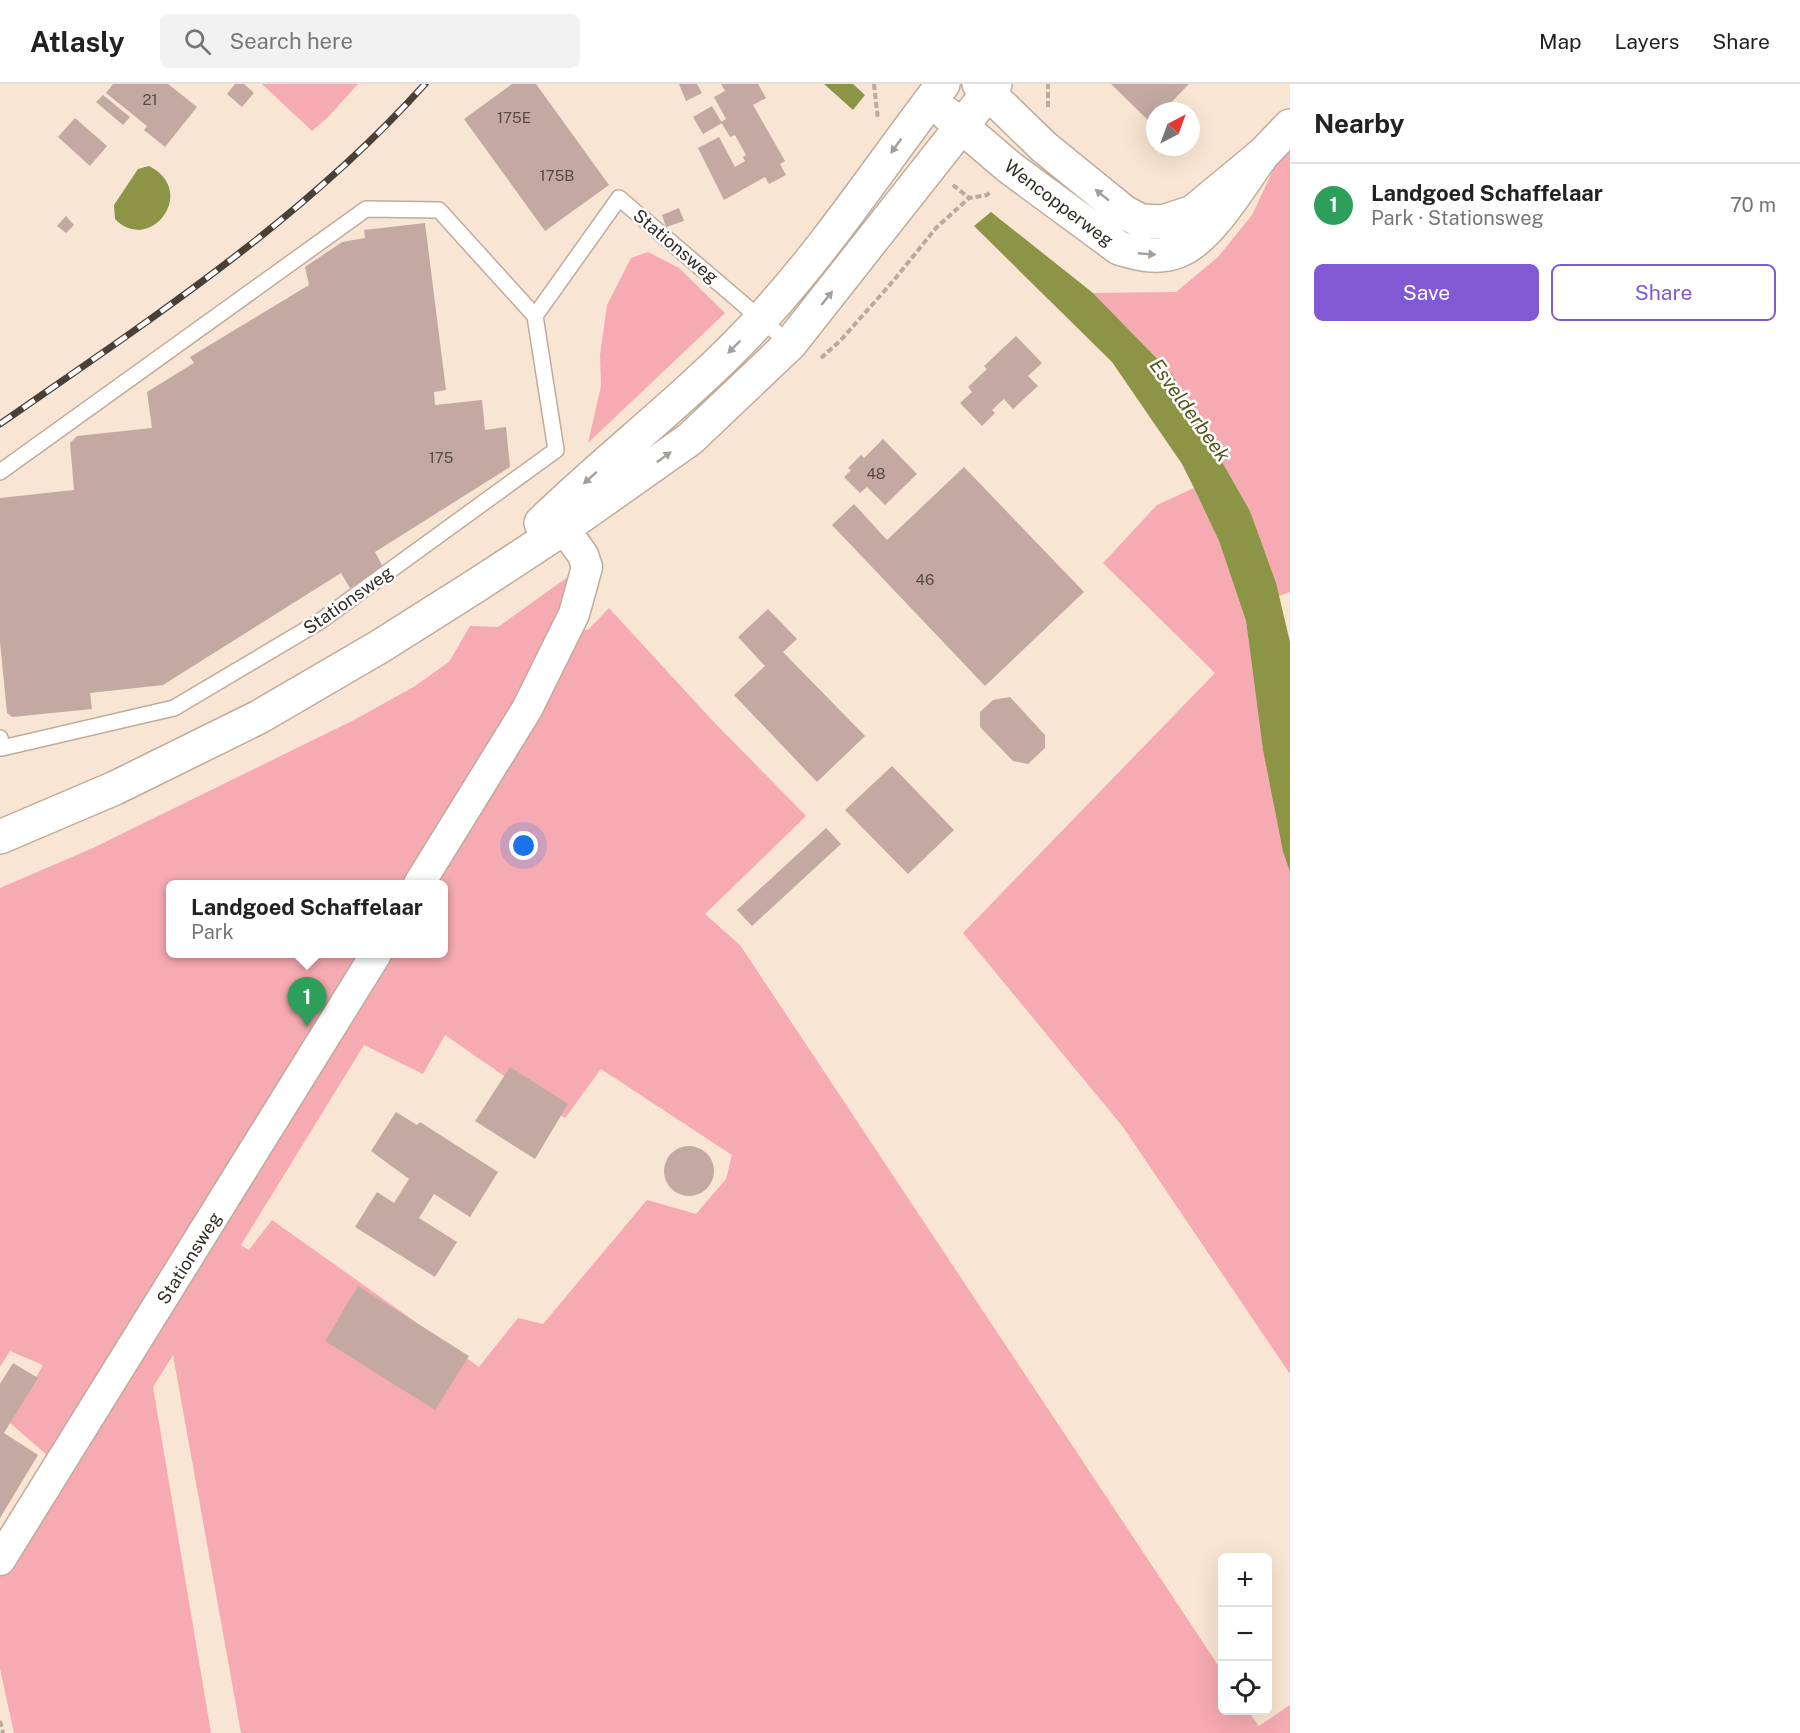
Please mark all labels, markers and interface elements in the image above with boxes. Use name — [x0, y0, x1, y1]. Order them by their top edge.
search box — [160, 14, 580, 68]
text: Atlasly — [30, 25, 124, 58]
icon: search — [181, 25, 214, 58]
text: Search here — [229, 28, 353, 54]
text: Map — [1539, 29, 1582, 54]
text: Layers — [1615, 29, 1679, 54]
text: Share — [1712, 29, 1770, 54]
house number: 21 — [142, 91, 158, 108]
north arrow — [1146, 102, 1200, 156]
text: Nearby — [1314, 108, 1404, 139]
house number: 175E — [497, 109, 531, 126]
one-way arrow — [890, 138, 902, 154]
street label: Wencopperweg — [1000, 155, 1118, 251]
house number: 175B — [540, 167, 574, 184]
text: Landgoed Schaffelaar — [1371, 180, 1603, 206]
one-way arrow — [1095, 189, 1110, 201]
text: 1 — [1329, 193, 1338, 217]
text: 70 m — [1730, 193, 1776, 217]
street label: Stationsweg — [629, 204, 723, 288]
text: Park · Stationsweg — [1371, 206, 1544, 230]
one-way arrow — [1138, 249, 1157, 259]
button: Save — [1314, 264, 1539, 321]
button: Share — [1551, 264, 1776, 321]
one-way arrow — [821, 290, 834, 306]
one-way arrow — [727, 339, 741, 354]
water label: Esvelderbeek — [1145, 354, 1236, 466]
house number: 175 — [429, 449, 453, 466]
one-way arrow — [656, 451, 672, 463]
house number: 48 — [866, 465, 886, 482]
one-way arrow — [583, 471, 598, 484]
street label: Stationsweg — [299, 561, 397, 639]
house number: 46 — [916, 571, 934, 588]
your location — [509, 831, 538, 860]
popup — [166, 880, 448, 958]
text: Landgoed Schaffelaar — [191, 894, 423, 920]
text: Park — [191, 920, 234, 944]
pin: 1 — [288, 978, 326, 1027]
street label: Stationsweg — [152, 1208, 226, 1308]
map controls — [1218, 1553, 1272, 1715]
button: + — [1218, 1553, 1272, 1607]
button: − — [1218, 1607, 1272, 1661]
button: locate — [1218, 1661, 1272, 1715]

